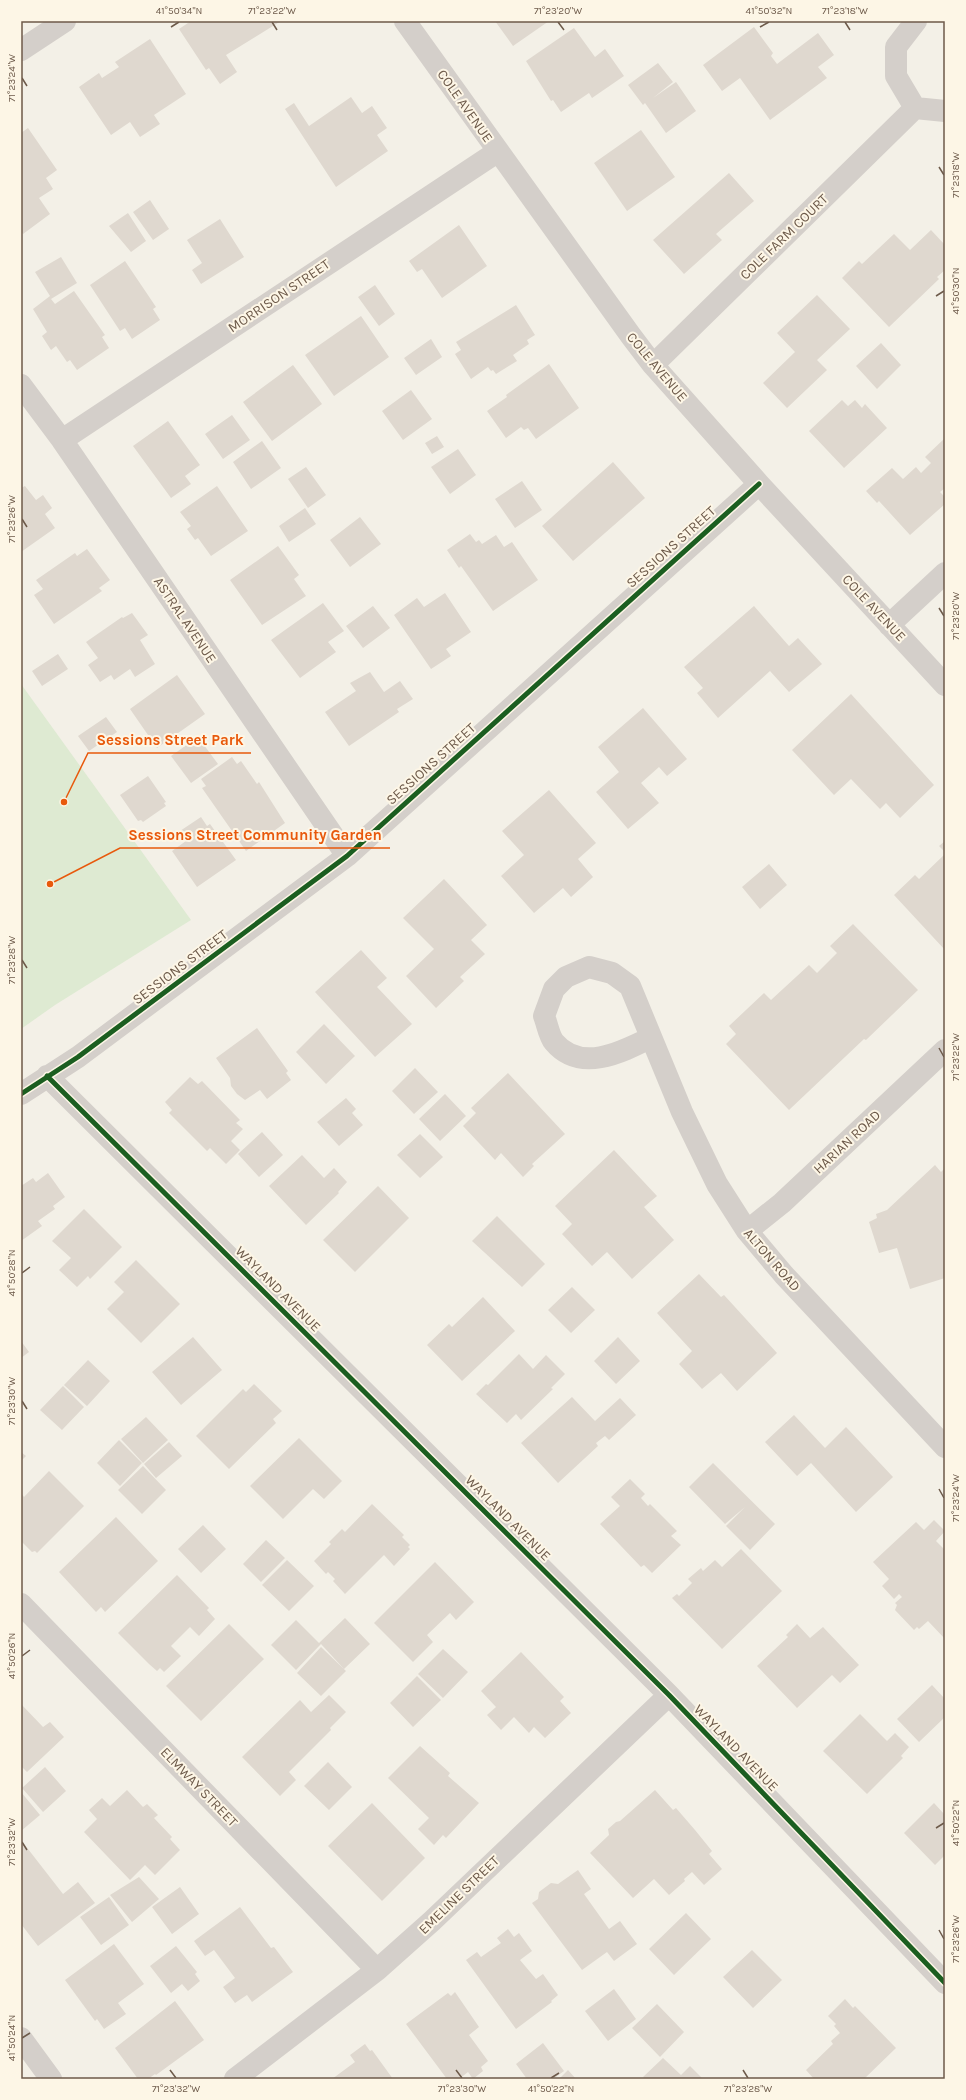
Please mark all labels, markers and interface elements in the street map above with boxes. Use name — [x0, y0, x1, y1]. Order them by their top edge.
text: 41°50'34"N — [156, 5, 202, 17]
text: 71°23'22"W — [248, 5, 296, 17]
text: 71°23'20"W — [534, 5, 582, 17]
text: 41°50'32"N — [746, 5, 792, 17]
text: 71°23'18"W — [822, 5, 868, 17]
text: 71°23'24"W — [6, 54, 18, 102]
street label: COLE AVENUE — [434, 66, 496, 146]
text: 71°23'18"W — [950, 152, 962, 198]
street label: COLE FARM COURT — [736, 191, 832, 283]
street label: MORRISON STREET — [225, 256, 333, 336]
text: 41°50'30"N — [950, 268, 962, 314]
street label: COLE AVENUE — [623, 329, 691, 405]
text: 71°23'26"W — [6, 495, 18, 543]
street label: SESSIONS STREET — [623, 502, 719, 592]
street label: COLE AVENUE — [839, 571, 909, 645]
street label: ASTRAL AVENUE — [150, 574, 220, 666]
text: 71°23'20"W — [950, 592, 962, 640]
street label: SESSIONS STREET — [383, 719, 479, 809]
callout: Sessions Street Park — [88, 726, 251, 753]
text: Sessions Street Park — [96, 731, 244, 749]
callout: Sessions Street Community Garden — [120, 821, 390, 848]
text: Sessions Street Community Garden — [128, 826, 382, 844]
street label: SESSIONS STREET — [129, 926, 231, 1008]
text: 71°23'28"W — [6, 936, 18, 984]
text: 71°23'22"W — [950, 1033, 962, 1081]
street label: HARIAN ROAD — [810, 1107, 884, 1177]
street label: ALTON ROAD — [740, 1225, 804, 1295]
street label: WAYLAND AVENUE — [232, 1243, 324, 1335]
text: 41°50'28"N — [6, 1249, 18, 1297]
text: 71°23'30"W — [6, 1377, 18, 1425]
street label: WAYLAND AVENUE — [462, 1472, 554, 1564]
text: 71°23'24"W — [950, 1474, 962, 1522]
text: 41°50'26"N — [6, 1633, 18, 1679]
street label: WAYLAND AVENUE — [690, 1701, 782, 1795]
street label: ELMWAY STREET — [157, 1744, 241, 1830]
text: 41°50'22"N — [950, 1800, 962, 1846]
text: 71°23'32"W — [6, 1818, 18, 1866]
street label: EMELINE STREET — [415, 1852, 503, 1938]
text: 71°23'26"W — [950, 1915, 962, 1963]
text: 41°50'24"N — [6, 2015, 18, 2061]
text: 71°23'32"W — [152, 2083, 200, 2095]
text: 71°23'30"W — [438, 2083, 486, 2095]
text: 41°50'22"N — [528, 2083, 574, 2095]
text: 71°23'28"W — [724, 2083, 772, 2095]

